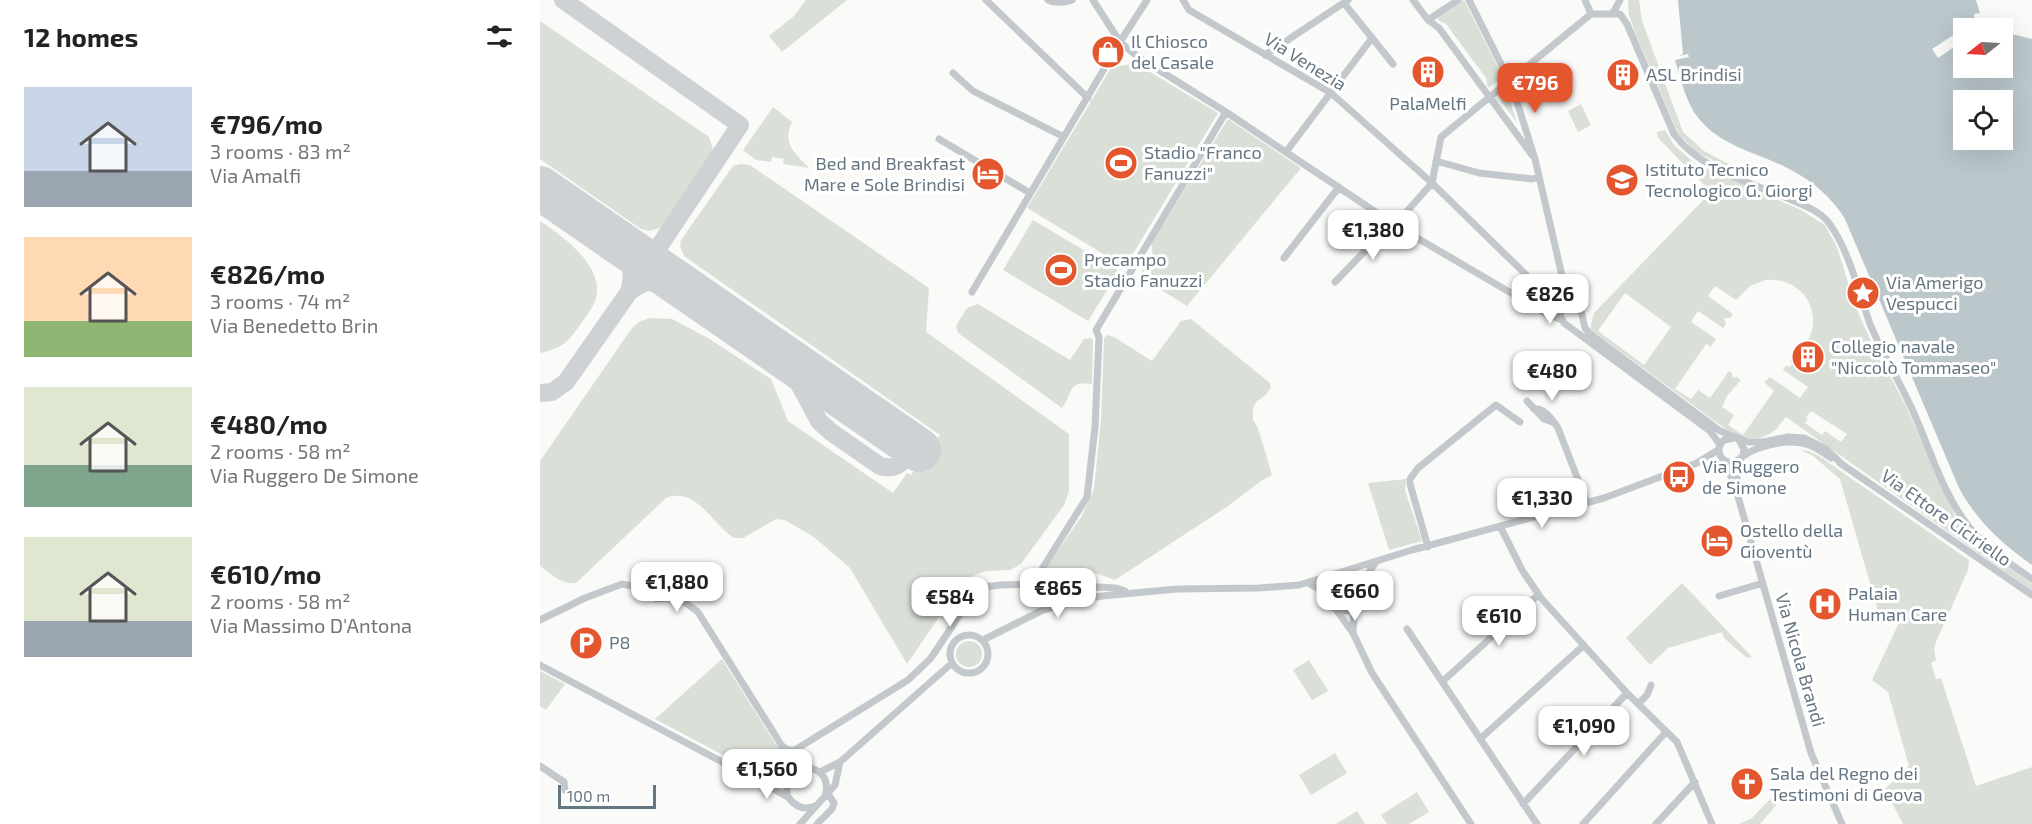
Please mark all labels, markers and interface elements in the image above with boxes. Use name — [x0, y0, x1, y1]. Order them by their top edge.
north arrow — [1953, 18, 2013, 78]
map controls — [1953, 18, 2013, 150]
icon: filters — [483, 20, 516, 53]
text: 12 homes — [24, 21, 138, 52]
street label: Via Venezia — [1260, 27, 1351, 95]
place label: Il Chiosco del Casale — [1131, 30, 1214, 73]
shop icon: Il Chiosco del Casale — [1090, 34, 1126, 70]
building icon: PalaMelfi — [1410, 54, 1446, 90]
building icon: ASL Brindisi — [1605, 57, 1641, 93]
pin: €796 — [1499, 63, 1571, 114]
place label: ASL Brindisi — [1646, 63, 1742, 85]
text: €796 — [1512, 70, 1559, 94]
button: locate — [1953, 90, 2013, 150]
place label: PalaMelfi — [1389, 92, 1467, 114]
text: €796/mo — [210, 108, 323, 139]
icon: home — [72, 111, 144, 183]
text: 3 rooms · 83 m² — [210, 139, 351, 163]
place label: Stadio "Franco Fanuzzi" — [1144, 141, 1262, 184]
sports icon: Stadio "Franco Fanuzzi" — [1103, 145, 1139, 181]
place label: Bed and Breakfast Mare e Sole Brindisi — [804, 152, 965, 195]
hotel icon: Bed and Breakfast Mare e Sole Brindisi — [970, 156, 1006, 192]
place label: Istituto Tecnico Tecnologico G. Giorgi — [1645, 158, 1813, 201]
school or university icon: Istituto Tecnico Tecnologico G. Giorgi — [1604, 162, 1640, 198]
text: Via Amalfi — [210, 163, 301, 187]
pin: €1,380 — [1324, 210, 1422, 261]
text: €1,380 — [1342, 217, 1404, 241]
place label: Precampo Stadio Fanuzzi — [1084, 248, 1202, 291]
sports icon: Precampo Stadio Fanuzzi — [1043, 252, 1079, 288]
text: €826/mo — [210, 258, 325, 289]
icon: home — [72, 261, 144, 333]
place label: Via Amerigo Vespucci — [1886, 271, 1983, 314]
pin: €826 — [1514, 274, 1586, 325]
place icon: Via Amerigo Vespucci — [1845, 275, 1881, 311]
text: €826 — [1526, 281, 1574, 305]
text: 3 rooms · 74 m² — [210, 289, 350, 313]
text: Via Benedetto Brin — [210, 313, 378, 337]
place label: Collegio navale "Niccolò Tommaseo" — [1831, 335, 1996, 378]
building icon: Collegio navale "Niccolò Tommaseo" — [1790, 339, 1826, 375]
pin: €480 — [1516, 351, 1588, 402]
text: €480 — [1527, 358, 1577, 382]
text: €480/mo — [210, 408, 328, 439]
icon: home — [72, 411, 144, 483]
text: 2 rooms · 58 m² — [210, 439, 351, 463]
place label: Via Ruggero de Simone — [1702, 455, 1800, 498]
bus stop icon: Via Ruggero de Simone — [1661, 459, 1697, 495]
text: Via Ruggero De Simone — [210, 463, 419, 487]
street label: Via Ettore Ciciriello — [1877, 464, 2016, 570]
pin: €1,330 — [1493, 478, 1591, 529]
text: €1,330 — [1511, 485, 1573, 509]
place label: Ostello della Gioventù — [1740, 519, 1843, 562]
hotel icon: Ostello della Gioventù — [1699, 523, 1735, 559]
text: €610/mo — [210, 558, 321, 589]
icon: home — [72, 561, 144, 633]
pin: €1,880 — [628, 562, 726, 613]
pin: €865 — [1022, 568, 1094, 619]
text: €1,880 — [645, 569, 709, 593]
pin: €660 — [1319, 571, 1391, 622]
text: €865 — [1034, 575, 1082, 599]
pin: €584 — [914, 577, 986, 628]
text: €660 — [1330, 578, 1380, 602]
place label: Palaia Human Care — [1848, 582, 1947, 625]
text: €584 — [925, 584, 975, 608]
hospital icon: Palaia Human Care — [1807, 586, 1843, 622]
text: 2 rooms · 58 m² — [210, 589, 351, 613]
street label: Via Nicola Brandi — [1771, 590, 1831, 729]
pin: €610 — [1463, 596, 1535, 647]
text: €610 — [1476, 603, 1522, 627]
text: Via Massimo D'Antona — [210, 613, 412, 637]
parking icon: P8 — [568, 625, 604, 661]
place label: P8 — [609, 631, 631, 653]
pin: €1,090 — [1535, 706, 1633, 757]
text: €1,090 — [1552, 713, 1616, 737]
pin: €1,560 — [718, 749, 816, 800]
text: €1,560 — [736, 756, 798, 780]
place label: Sala del Regno dei Testimoni di Geova — [1770, 762, 1923, 805]
church icon: Sala del Regno dei Testimoni di Geova — [1729, 766, 1765, 802]
scale bar — [558, 782, 656, 810]
text: 100 m — [567, 786, 610, 805]

